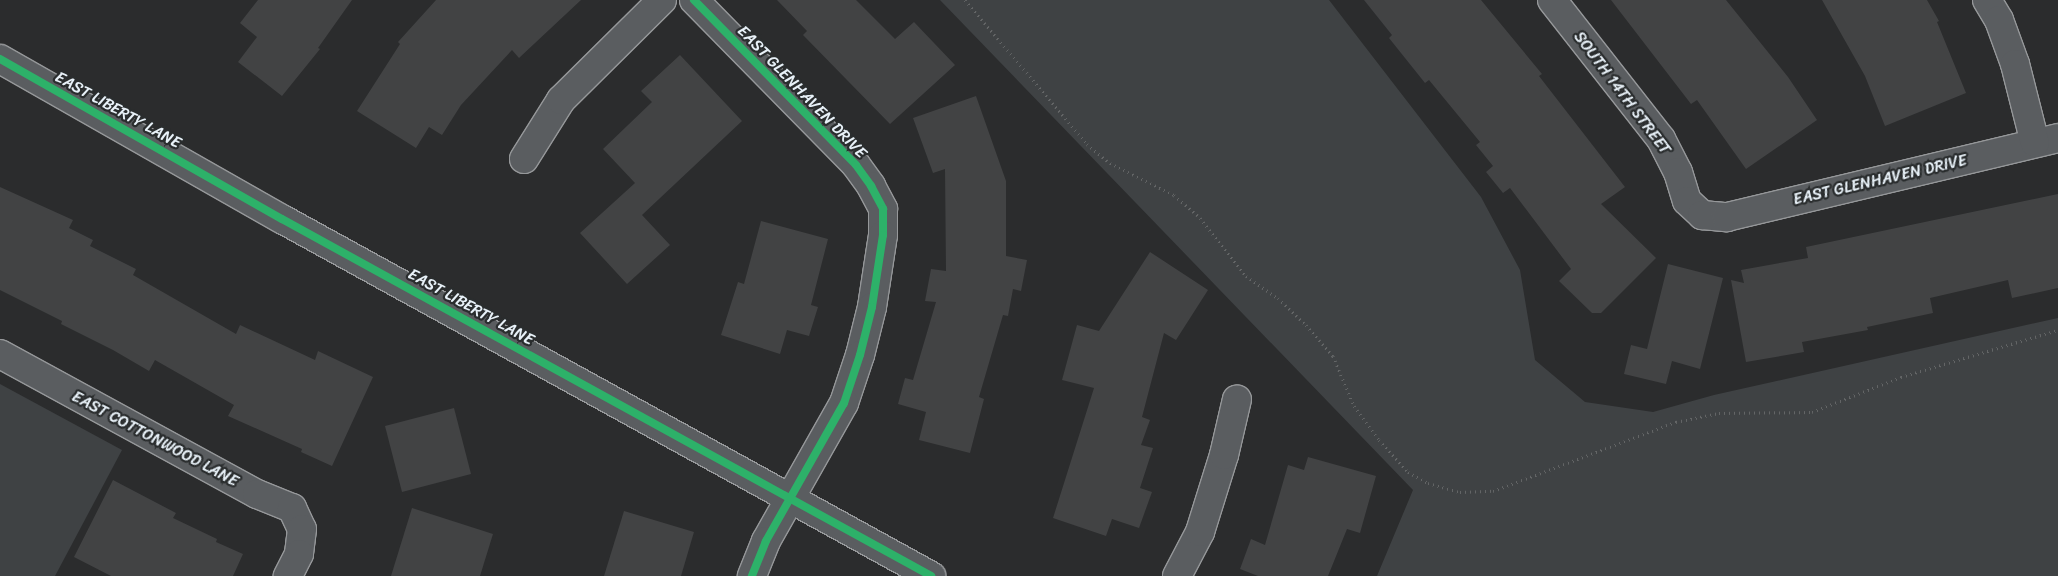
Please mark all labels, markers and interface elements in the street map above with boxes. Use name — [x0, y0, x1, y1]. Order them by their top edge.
street label: EAST GLENHAVEN DRIVE — [733, 21, 871, 163]
street label: SOUTH 14TH STREET — [1569, 27, 1675, 159]
street label: EAST LIBERTY LANE — [50, 67, 186, 153]
street label: EAST GLENHAVEN DRIVE — [1791, 151, 1969, 209]
street label: EAST LIBERTY LANE — [403, 264, 539, 350]
street label: EAST COTTONWOOD LANE — [69, 387, 241, 491]

